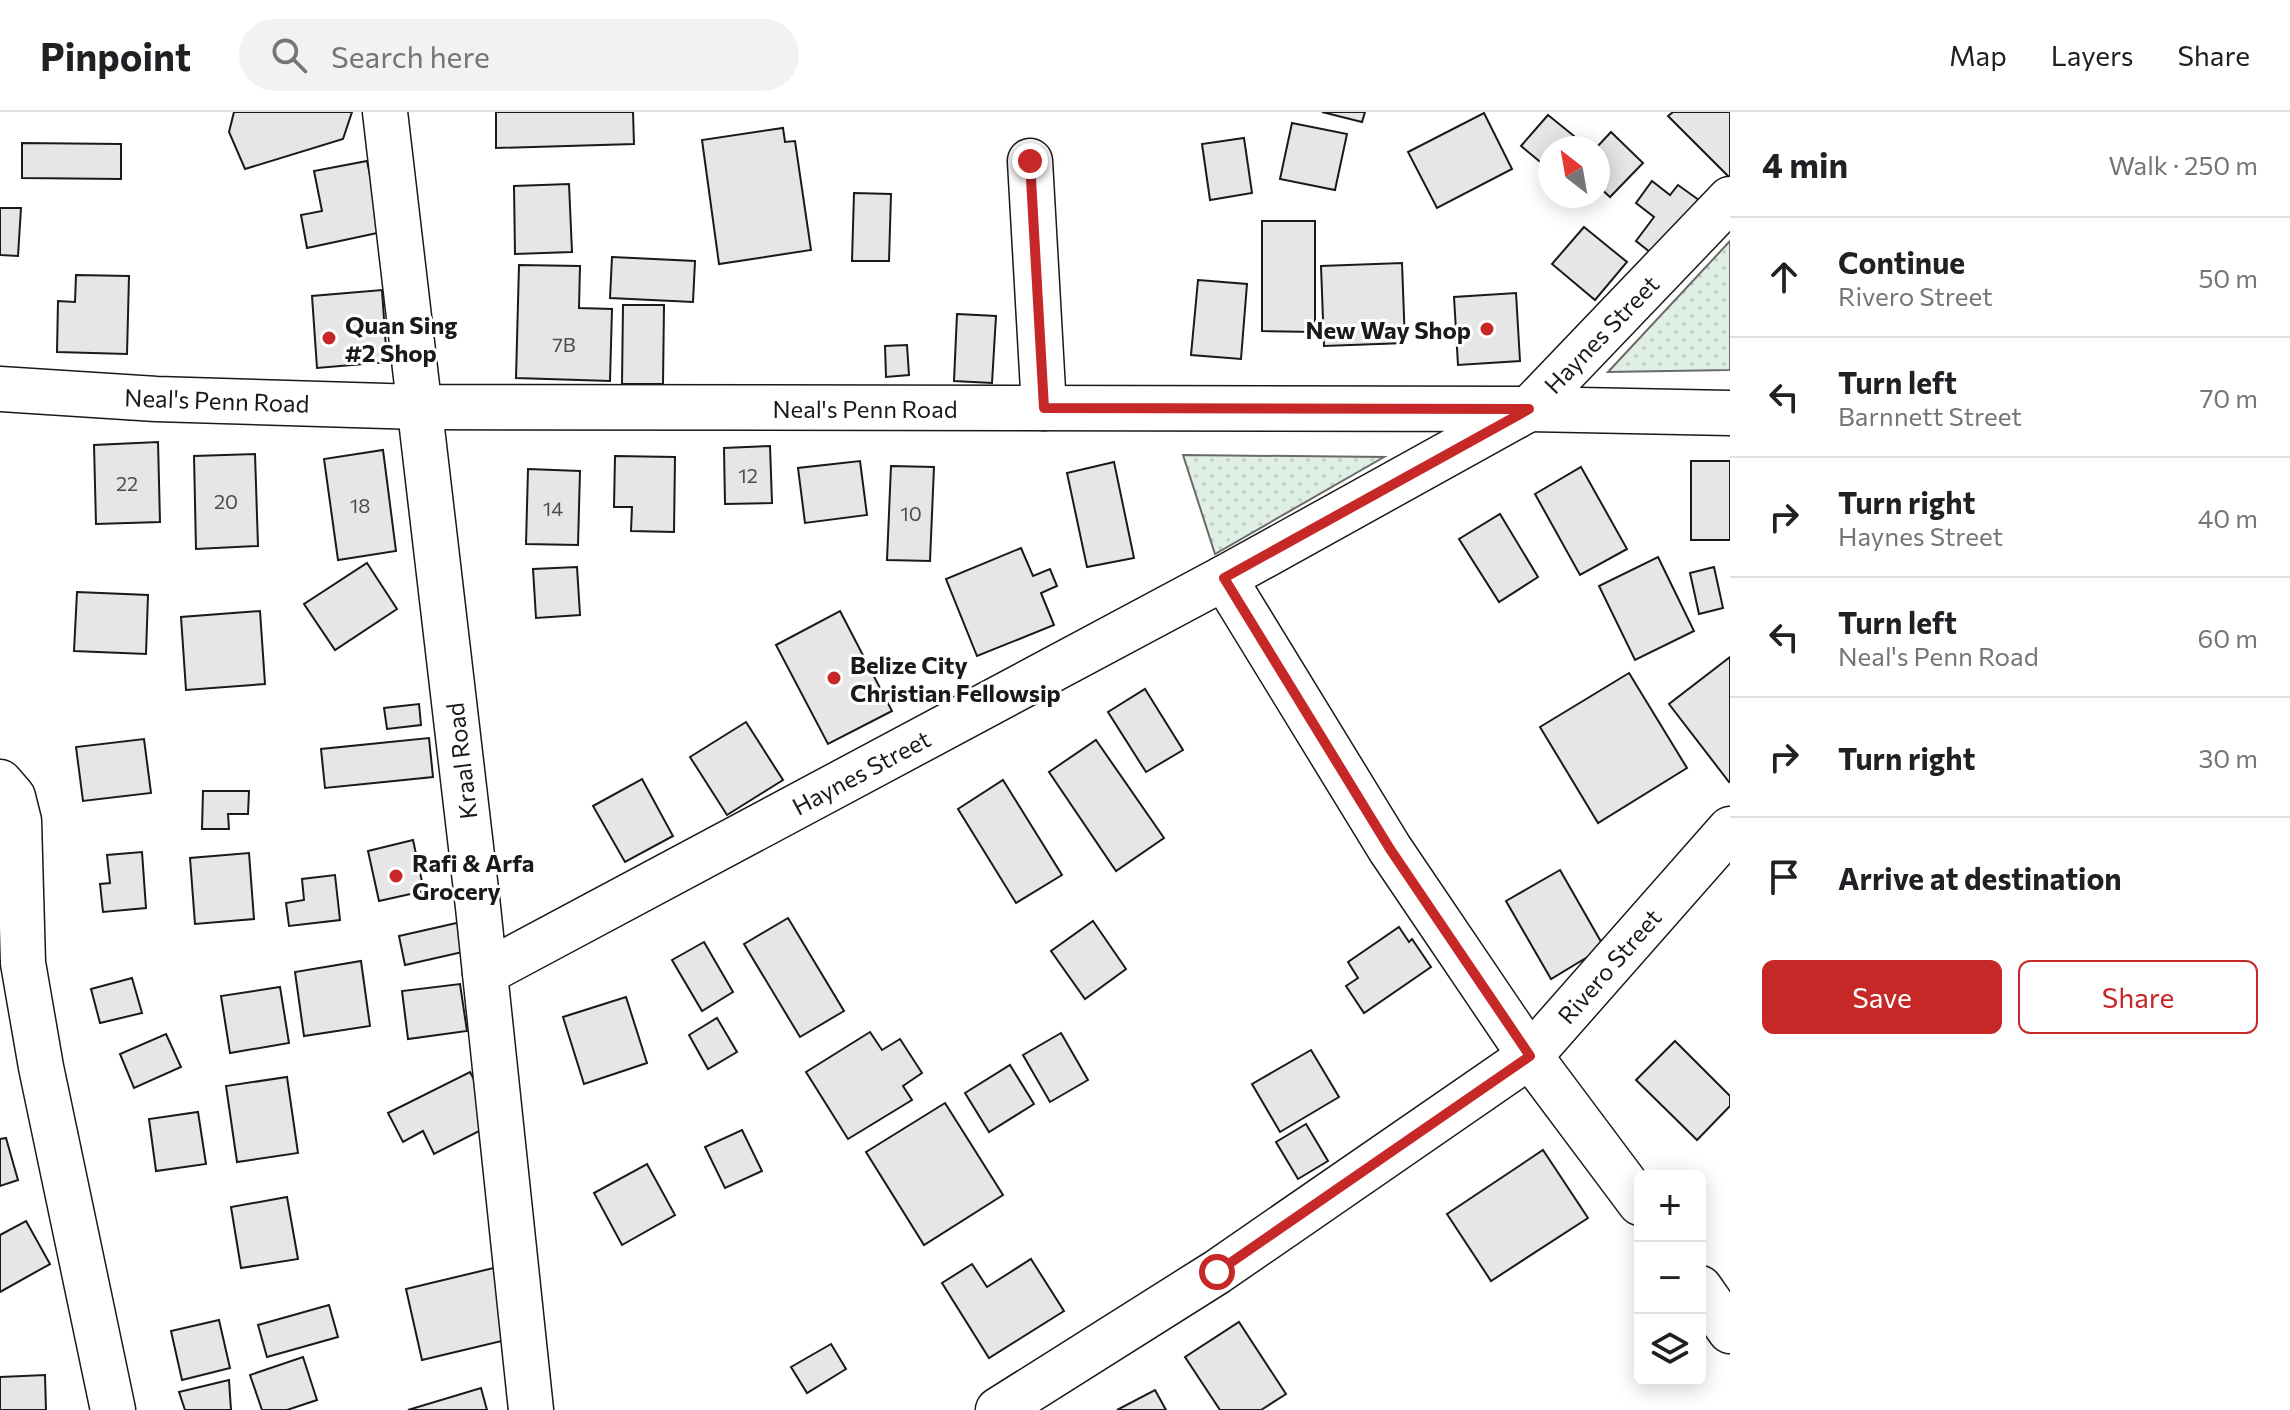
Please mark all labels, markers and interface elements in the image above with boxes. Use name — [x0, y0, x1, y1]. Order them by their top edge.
search box — [239, 19, 799, 91]
text: Pinpoint — [40, 32, 191, 79]
icon: search — [267, 33, 311, 77]
text: Search here — [331, 37, 490, 74]
text: Map — [1949, 38, 2007, 72]
text: Layers — [2051, 38, 2133, 72]
text: Share — [2177, 38, 2250, 72]
north arrow — [1538, 136, 1610, 208]
route end — [1012, 143, 1048, 179]
text: 4 min — [1762, 143, 1848, 185]
text: Walk · 250 m — [2108, 149, 2258, 180]
text: Continue — [1838, 243, 1965, 280]
icon: ahead — [1762, 255, 1806, 299]
text: 50 m — [2198, 262, 2258, 293]
street label: Haynes Street — [1538, 269, 1664, 399]
text: Rivero Street — [1838, 280, 1993, 311]
place label: Quan Sing #2 Shop — [345, 310, 458, 367]
place label: New Way Shop — [1306, 315, 1471, 344]
marker: New Way Shop — [1478, 320, 1496, 338]
marker: Quan Sing #2 Shop — [320, 329, 338, 347]
house number: 7B — [552, 332, 576, 356]
text: Turn left — [1838, 363, 1957, 400]
icon: left — [1762, 375, 1806, 419]
street label: Neal's Penn Road — [124, 382, 310, 418]
text: 70 m — [2200, 382, 2258, 413]
street label: Neal's Penn Road — [772, 394, 958, 423]
text: Barnnett Street — [1838, 400, 2022, 431]
house number: 12 — [738, 463, 758, 487]
house number: 22 — [116, 471, 138, 495]
text: Turn right — [1838, 483, 1975, 520]
house number: 20 — [214, 489, 238, 513]
house number: 18 — [350, 493, 370, 517]
icon: right — [1762, 495, 1806, 539]
house number: 14 — [543, 496, 563, 520]
house number: 10 — [900, 501, 922, 525]
text: 40 m — [2198, 502, 2258, 533]
text: Haynes Street — [1838, 520, 2003, 551]
text: Turn left — [1838, 603, 1957, 640]
icon: left — [1762, 615, 1806, 659]
text: 60 m — [2198, 622, 2258, 653]
text: Neal's Penn Road — [1838, 640, 2039, 671]
place label: Belize City Christian Fellowsip — [850, 650, 1061, 707]
marker: Belize City Christian Fellowsip — [825, 669, 843, 687]
street label: Kraal Road — [439, 701, 483, 821]
street label: Haynes Street — [787, 723, 935, 821]
icon: right — [1762, 735, 1806, 779]
text: Turn right — [1838, 739, 1975, 776]
text: 30 m — [2199, 742, 2258, 773]
place label: Rafi & Arfa Grocery — [412, 848, 535, 905]
icon: arrive — [1762, 855, 1806, 899]
text: Arrive at destination — [1838, 859, 2122, 896]
marker: Rafi & Arfa Grocery — [387, 867, 405, 885]
street label: Rivero Street — [1551, 903, 1667, 1029]
button: Save — [1762, 960, 2002, 1034]
button: Share — [2018, 960, 2258, 1034]
map controls — [1634, 1170, 1706, 1386]
button: + — [1634, 1170, 1706, 1242]
button: − — [1634, 1242, 1706, 1314]
route start — [1199, 1254, 1235, 1290]
button: layers — [1634, 1314, 1706, 1386]

